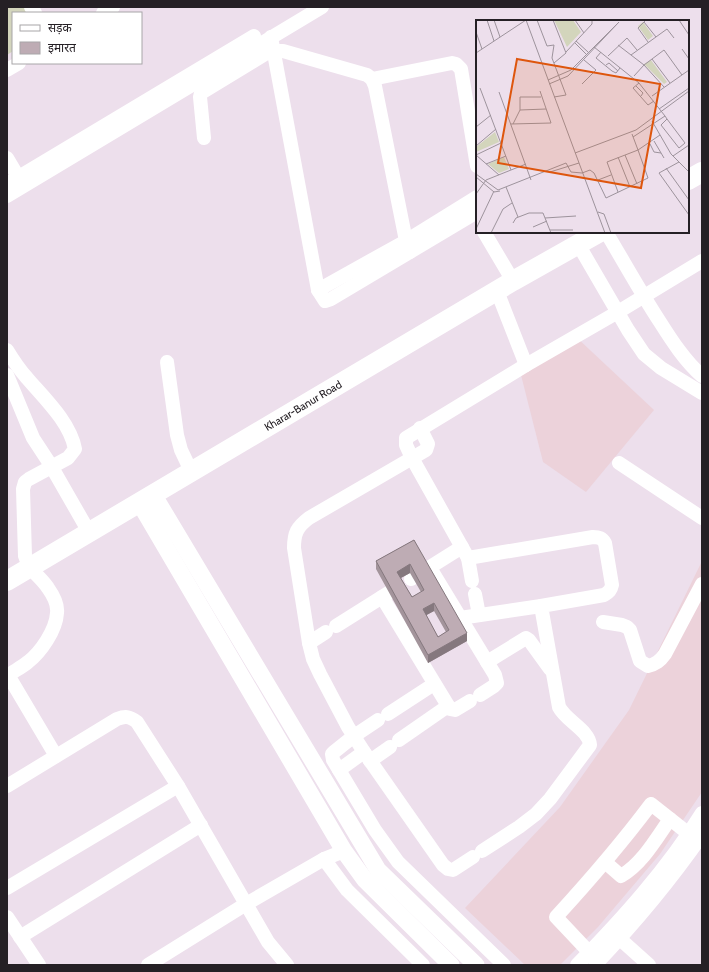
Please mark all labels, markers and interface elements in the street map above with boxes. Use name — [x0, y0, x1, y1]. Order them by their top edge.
legend — [12, 12, 142, 64]
text: सड़क — [48, 20, 73, 35]
inset map — [476, 20, 689, 233]
text: इमारत — [48, 40, 77, 55]
street label: Kharar-Banur Road — [262, 377, 344, 434]

